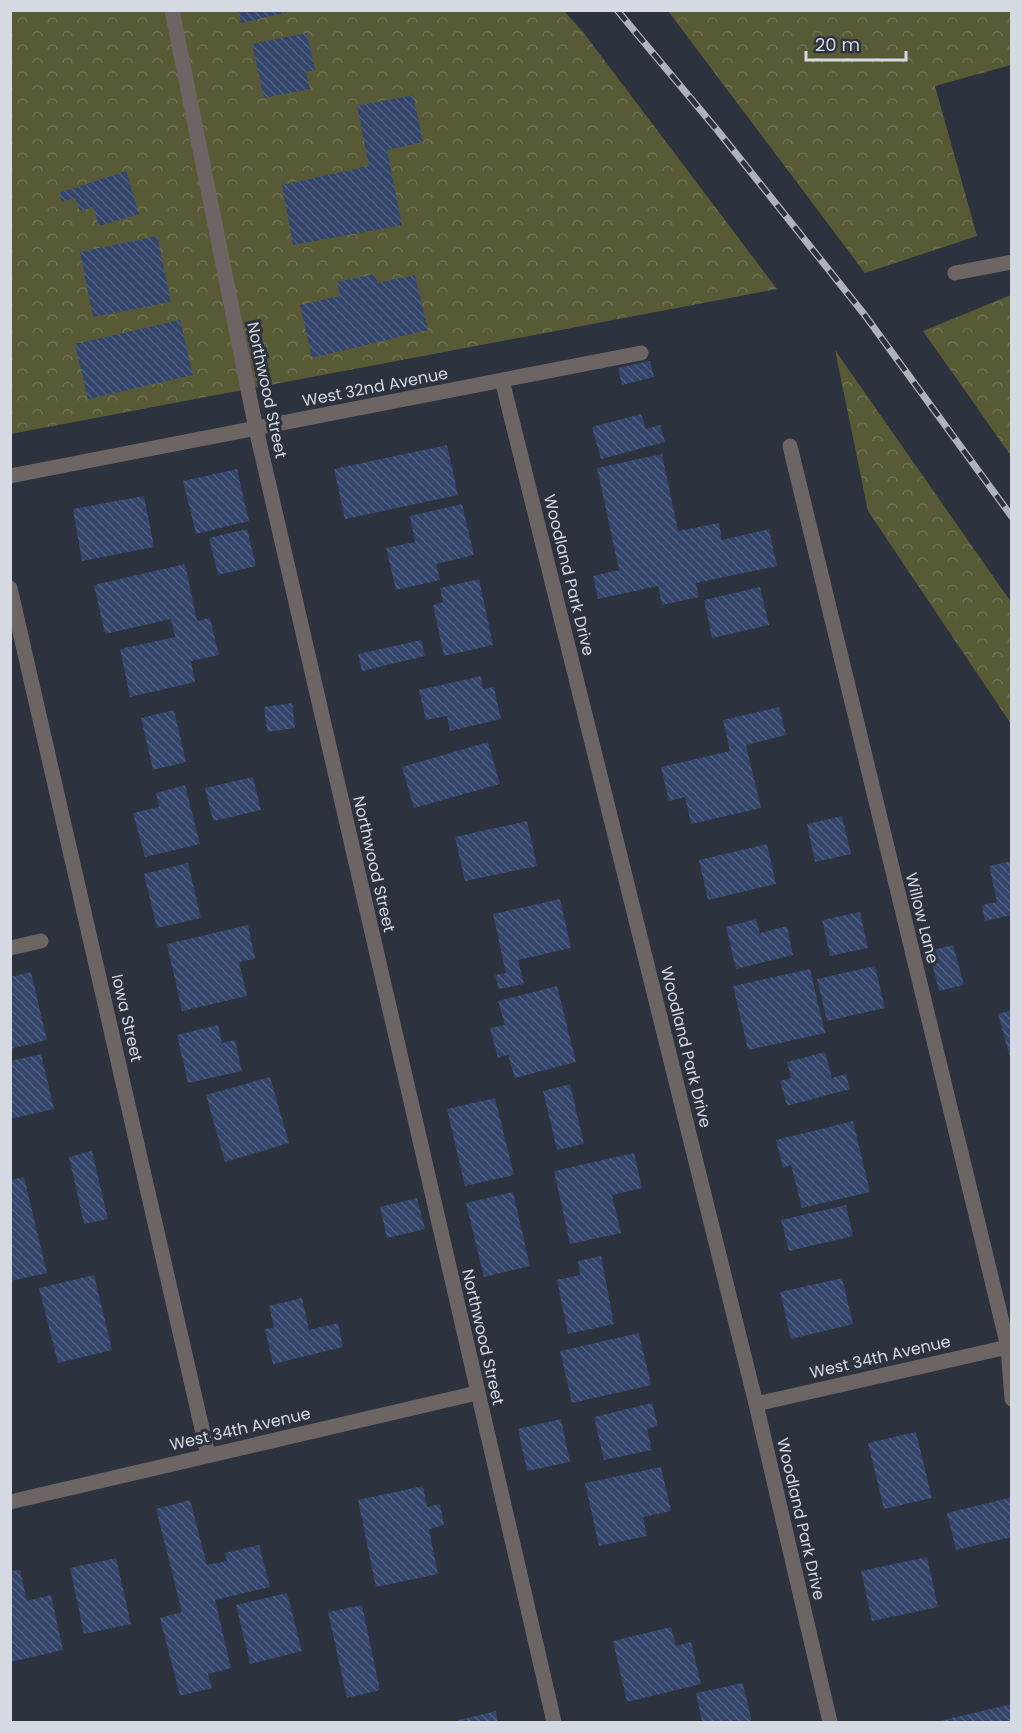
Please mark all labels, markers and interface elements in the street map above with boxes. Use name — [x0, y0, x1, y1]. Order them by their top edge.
scale bar — [806, 24, 906, 62]
text: 20 m — [815, 32, 860, 57]
street label: Northwood Street — [241, 320, 293, 461]
street label: West 32nd Avenue — [300, 362, 450, 412]
street label: Woodland Park Drive — [538, 492, 600, 658]
street label: Northwood Street — [347, 794, 401, 935]
street label: Willow Lane — [900, 870, 944, 966]
street label: Woodland Park Drive — [655, 964, 717, 1130]
street label: Iowa Street — [106, 972, 148, 1064]
street label: Northwood Street — [456, 1267, 510, 1408]
street label: West 34th Avenue — [807, 1330, 953, 1384]
street label: West 34th Avenue — [167, 1402, 313, 1456]
street label: Woodland Park Drive — [771, 1436, 831, 1602]

